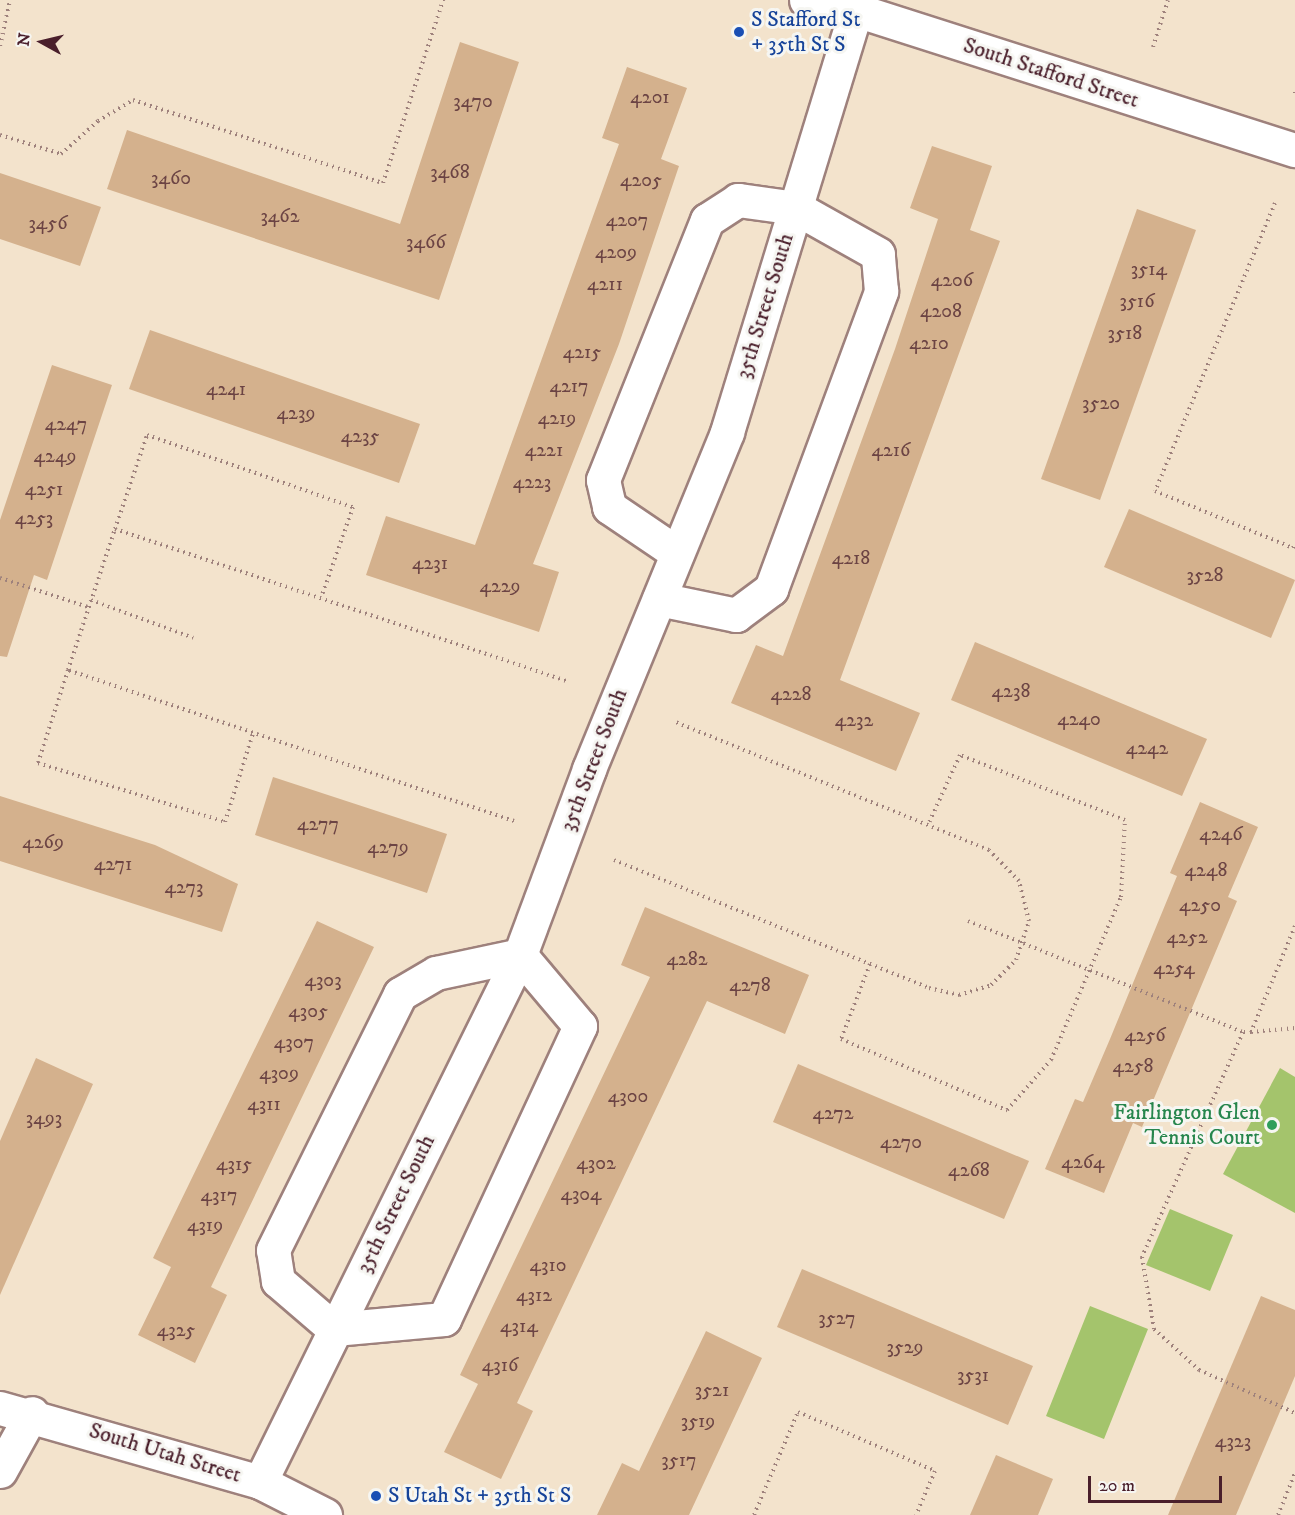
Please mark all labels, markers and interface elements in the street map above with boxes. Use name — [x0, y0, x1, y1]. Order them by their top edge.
place label: S Stafford St + 35th St S — [751, 6, 860, 57]
north arrow — [12, 12, 72, 72]
marker: S Stafford St + 35th St S — [732, 25, 746, 39]
text: N — [13, 32, 35, 47]
street label: South Stafford Street — [960, 32, 1142, 114]
house number: 4201 — [630, 85, 670, 109]
house number: 3470 — [453, 89, 493, 113]
house number: 3468 — [430, 160, 470, 184]
house number: 3460 — [151, 166, 191, 190]
house number: 4205 — [620, 168, 662, 192]
house number: 3462 — [260, 204, 300, 228]
house number: 4207 — [606, 208, 648, 232]
house number: 3456 — [28, 211, 68, 235]
house number: 3466 — [406, 230, 446, 254]
street label: 35th Street South — [730, 230, 800, 382]
house number: 4209 — [595, 240, 637, 264]
house number: 3514 — [1131, 257, 1167, 281]
house number: 4206 — [931, 268, 973, 292]
house number: 4211 — [587, 272, 623, 296]
house number: 3516 — [1119, 289, 1155, 313]
house number: 4208 — [920, 299, 962, 323]
house number: 3518 — [1108, 321, 1142, 345]
house number: 4210 — [909, 331, 949, 355]
house number: 4215 — [563, 340, 601, 364]
house number: 4217 — [549, 374, 589, 398]
house number: 4241 — [206, 377, 246, 401]
house number: 3520 — [1082, 391, 1120, 415]
house number: 4239 — [277, 401, 315, 425]
house number: 4219 — [538, 406, 576, 430]
house number: 4247 — [45, 412, 87, 436]
house number: 4235 — [341, 424, 379, 448]
house number: 4221 — [525, 438, 563, 462]
house number: 4216 — [871, 438, 911, 462]
house number: 4249 — [34, 444, 76, 468]
house number: 4223 — [513, 470, 551, 494]
house number: 4251 — [25, 477, 63, 501]
house number: 4253 — [15, 506, 53, 530]
house number: 4218 — [832, 546, 870, 570]
house number: 4231 — [412, 551, 448, 575]
house number: 3528 — [1186, 563, 1224, 587]
house number: 4229 — [479, 574, 521, 598]
house number: 4238 — [992, 679, 1030, 703]
house number: 4228 — [770, 682, 812, 706]
street label: 35th Street South — [555, 685, 633, 835]
house number: 4240 — [1057, 707, 1101, 731]
house number: 4232 — [835, 708, 873, 732]
house number: 4242 — [1126, 736, 1168, 760]
house number: 4277 — [297, 812, 339, 836]
house number: 4246 — [1199, 822, 1243, 846]
house number: 4269 — [22, 830, 64, 854]
house number: 4279 — [367, 835, 409, 859]
house number: 4271 — [94, 852, 132, 876]
house number: 4248 — [1185, 858, 1227, 882]
house number: 4273 — [165, 875, 203, 899]
house number: 4250 — [1179, 893, 1221, 917]
house number: 4252 — [1167, 925, 1207, 949]
house number: 4282 — [666, 947, 708, 971]
house number: 4254 — [1153, 956, 1195, 980]
house number: 4303 — [304, 968, 342, 992]
house number: 4278 — [729, 973, 771, 997]
house number: 4305 — [288, 999, 328, 1023]
house number: 4256 — [1124, 1023, 1166, 1047]
house number: 4307 — [274, 1030, 314, 1054]
house number: 4258 — [1112, 1054, 1154, 1078]
house number: 4309 — [259, 1061, 299, 1085]
house number: 4300 — [608, 1084, 648, 1108]
house number: 4311 — [247, 1092, 281, 1116]
place label: Fairlington Glen Tennis Court — [1113, 1099, 1260, 1150]
house number: 4272 — [812, 1101, 854, 1125]
house number: 3493 — [26, 1106, 62, 1130]
marker: Fairlington Glen Tennis Court — [1265, 1118, 1279, 1132]
house number: 4270 — [880, 1130, 922, 1154]
street label: 35th Street South — [351, 1131, 441, 1277]
house number: 4264 — [1061, 1150, 1105, 1174]
house number: 4302 — [576, 1151, 616, 1175]
house number: 4315 — [216, 1152, 252, 1176]
house number: 4268 — [948, 1158, 990, 1182]
house number: 4304 — [560, 1182, 602, 1206]
house number: 4317 — [201, 1183, 237, 1207]
house number: 4319 — [187, 1213, 223, 1237]
house number: 4310 — [529, 1253, 567, 1277]
house number: 4312 — [516, 1283, 552, 1307]
house number: 3527 — [818, 1306, 856, 1330]
house number: 4314 — [500, 1314, 538, 1338]
house number: 4325 — [157, 1318, 195, 1342]
house number: 3529 — [886, 1335, 924, 1359]
house number: 4316 — [482, 1353, 518, 1377]
house number: 3531 — [957, 1363, 989, 1387]
house number: 3521 — [695, 1378, 729, 1402]
house number: 3519 — [681, 1409, 715, 1433]
street label: South Utah Street — [86, 1417, 244, 1489]
house number: 4323 — [1215, 1429, 1251, 1453]
house number: 3517 — [661, 1448, 697, 1472]
scale bar — [1091, 1464, 1224, 1502]
text: 20 m — [1099, 1475, 1135, 1497]
place label: S Utah St + 35th St S — [388, 1483, 571, 1509]
marker: S Utah St + 35th St S — [369, 1489, 383, 1503]

